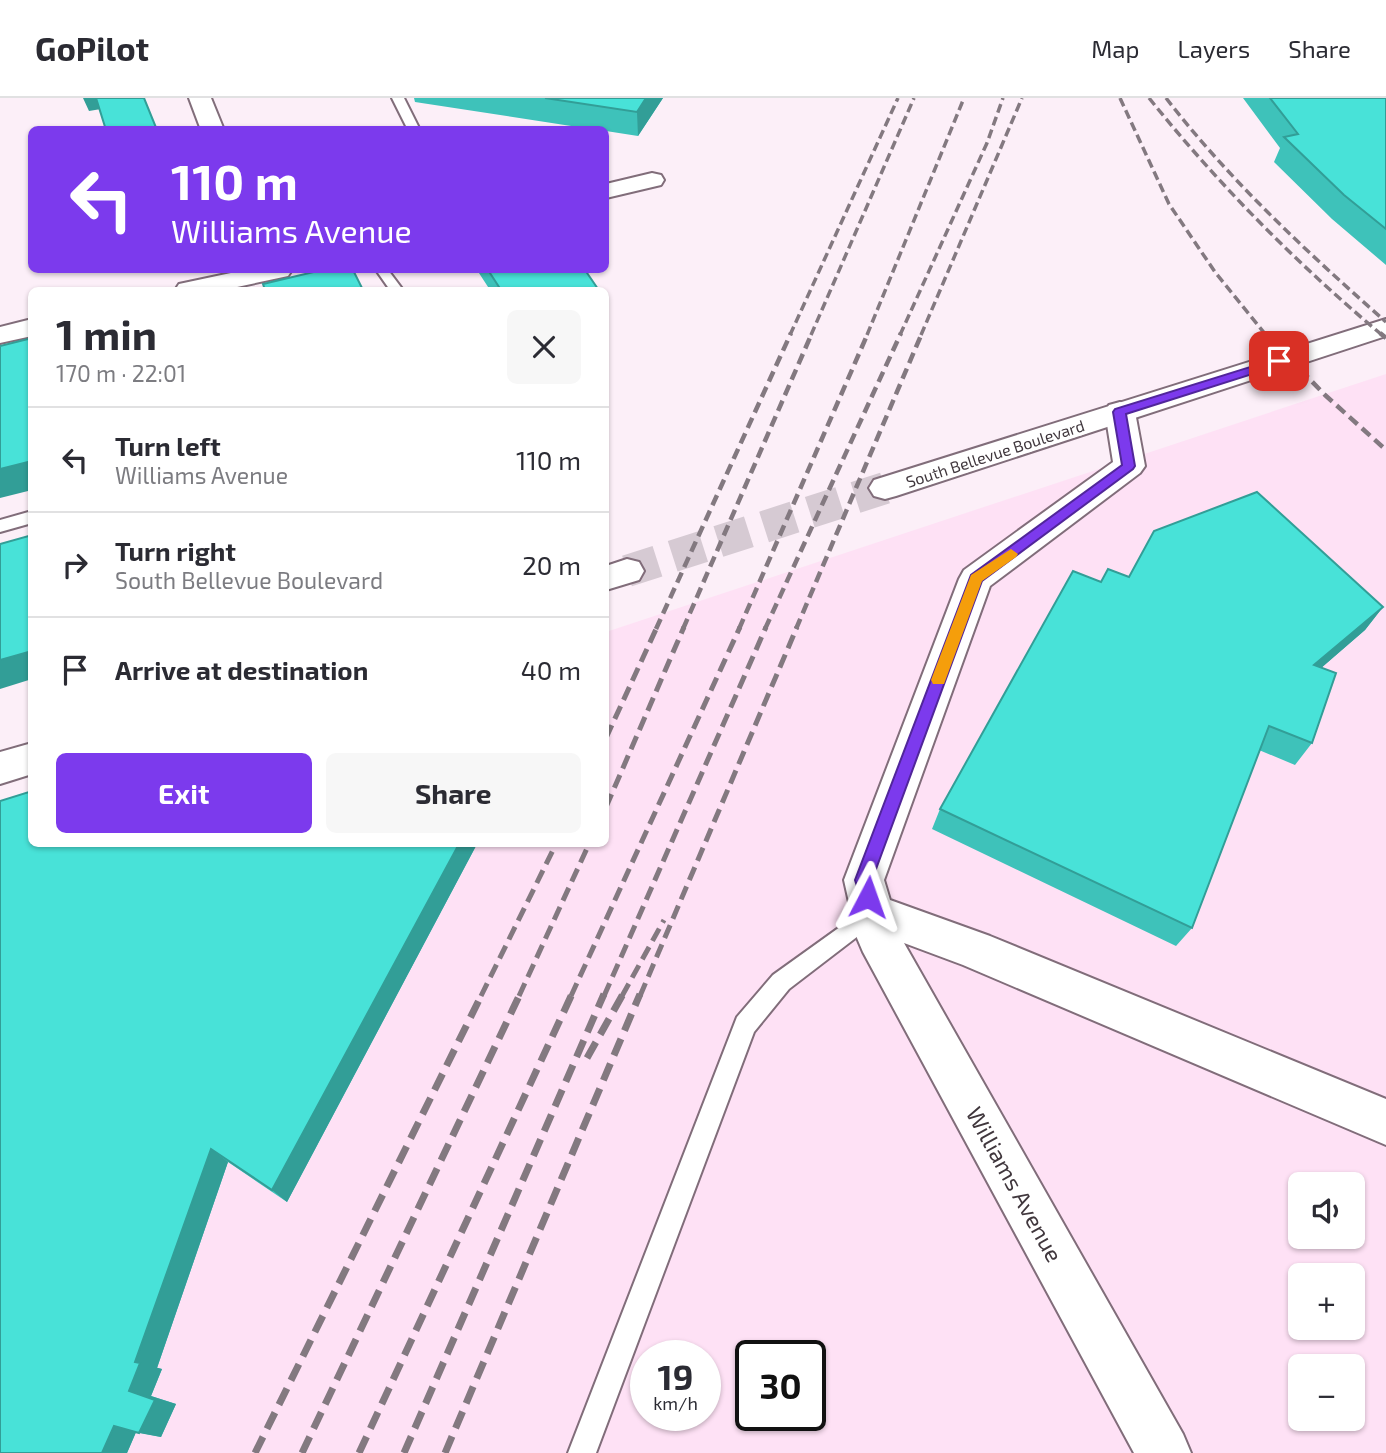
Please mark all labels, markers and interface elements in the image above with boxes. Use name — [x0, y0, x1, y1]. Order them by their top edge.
text: GoPilot — [35, 28, 149, 68]
text: Map — [1091, 34, 1139, 63]
text: Layers — [1177, 34, 1250, 63]
text: Share — [1288, 34, 1351, 63]
text: 110 m — [171, 151, 298, 210]
icon: left — [56, 154, 147, 245]
text: Williams Avenue — [171, 211, 412, 249]
text: 1 min — [56, 308, 157, 358]
button: close — [507, 310, 581, 384]
pin — [1249, 331, 1309, 391]
icon: arrive — [1260, 342, 1298, 380]
text: 170 m · 22:01 — [56, 359, 186, 387]
street label: South Bellevue Boulevard — [903, 415, 1087, 491]
text: Turn left — [115, 430, 221, 461]
icon: left — [56, 441, 94, 479]
text: 110 m — [516, 444, 581, 475]
text: Williams Avenue — [115, 461, 288, 489]
text: Turn right — [115, 535, 236, 566]
icon: right — [56, 546, 94, 584]
text: 20 m — [522, 549, 581, 580]
text: South Bellevue Boulevard — [115, 566, 383, 594]
icon: arrive — [56, 651, 94, 689]
text: Arrive at destination — [115, 654, 368, 685]
text: 40 m — [521, 654, 581, 685]
button: Exit — [56, 753, 312, 833]
button: Share — [326, 753, 581, 833]
position arrow — [831, 860, 905, 934]
street label: Williams Avenue — [961, 1102, 1069, 1266]
map controls — [1288, 1172, 1365, 1431]
button: sound — [1288, 1172, 1365, 1249]
button: + — [1288, 1263, 1365, 1340]
speed limit sign: 30 — [735, 1340, 826, 1431]
button: − — [1288, 1354, 1365, 1431]
text: 19 — [658, 1355, 693, 1397]
text: km/h — [653, 1392, 698, 1414]

